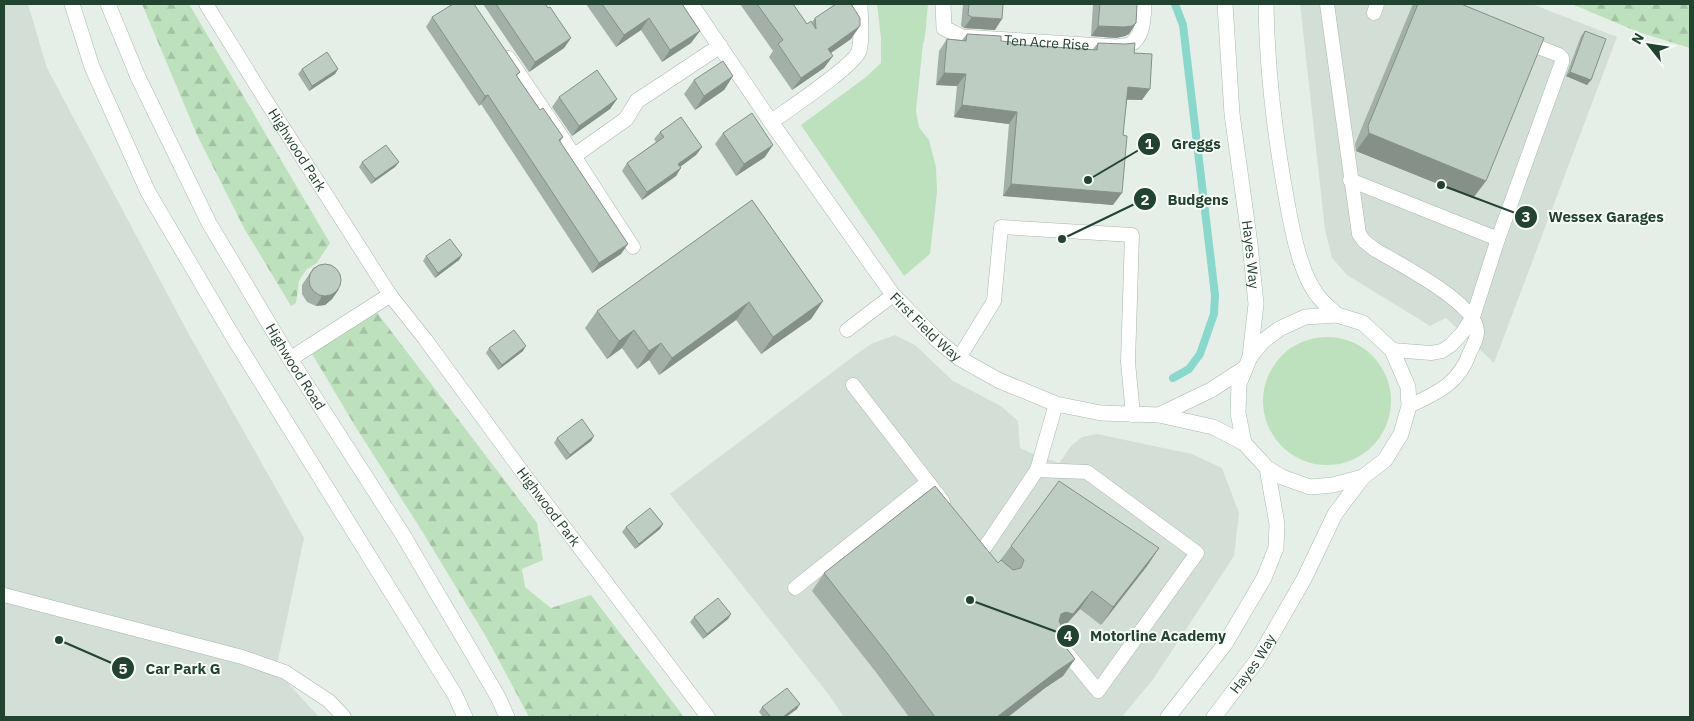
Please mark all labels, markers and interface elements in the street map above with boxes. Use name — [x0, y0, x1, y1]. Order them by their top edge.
north arrow — [1624, 20, 1674, 70]
text: N — [1627, 30, 1648, 47]
street label: Ten Acre Rise — [1004, 31, 1090, 54]
street label: Highwood Park — [264, 105, 331, 195]
callout: Greggs — [1137, 129, 1231, 159]
text: 1 — [1144, 134, 1154, 153]
text: Greggs — [1171, 134, 1221, 153]
callout: Budgens — [1132, 184, 1238, 214]
text: 2 — [1140, 190, 1150, 209]
text: Budgens — [1167, 190, 1229, 209]
callout: Wessex Garages — [1513, 202, 1674, 232]
text: 3 — [1521, 207, 1531, 226]
text: Wessex Garages — [1548, 207, 1664, 226]
street label: Hayes Way — [1238, 219, 1263, 290]
street label: First Field Way — [886, 288, 965, 365]
street label: Highwood Road — [262, 320, 329, 413]
street label: Highwood Park — [513, 464, 585, 551]
callout: Motorline Academy — [1055, 621, 1236, 651]
text: 4 — [1063, 626, 1073, 645]
text: Motorline Academy — [1090, 626, 1226, 645]
street label: Hayes Way — [1226, 631, 1280, 697]
callout: Car Park G — [111, 653, 231, 683]
text: 5 — [118, 659, 128, 678]
text: Car Park G — [145, 659, 221, 678]

